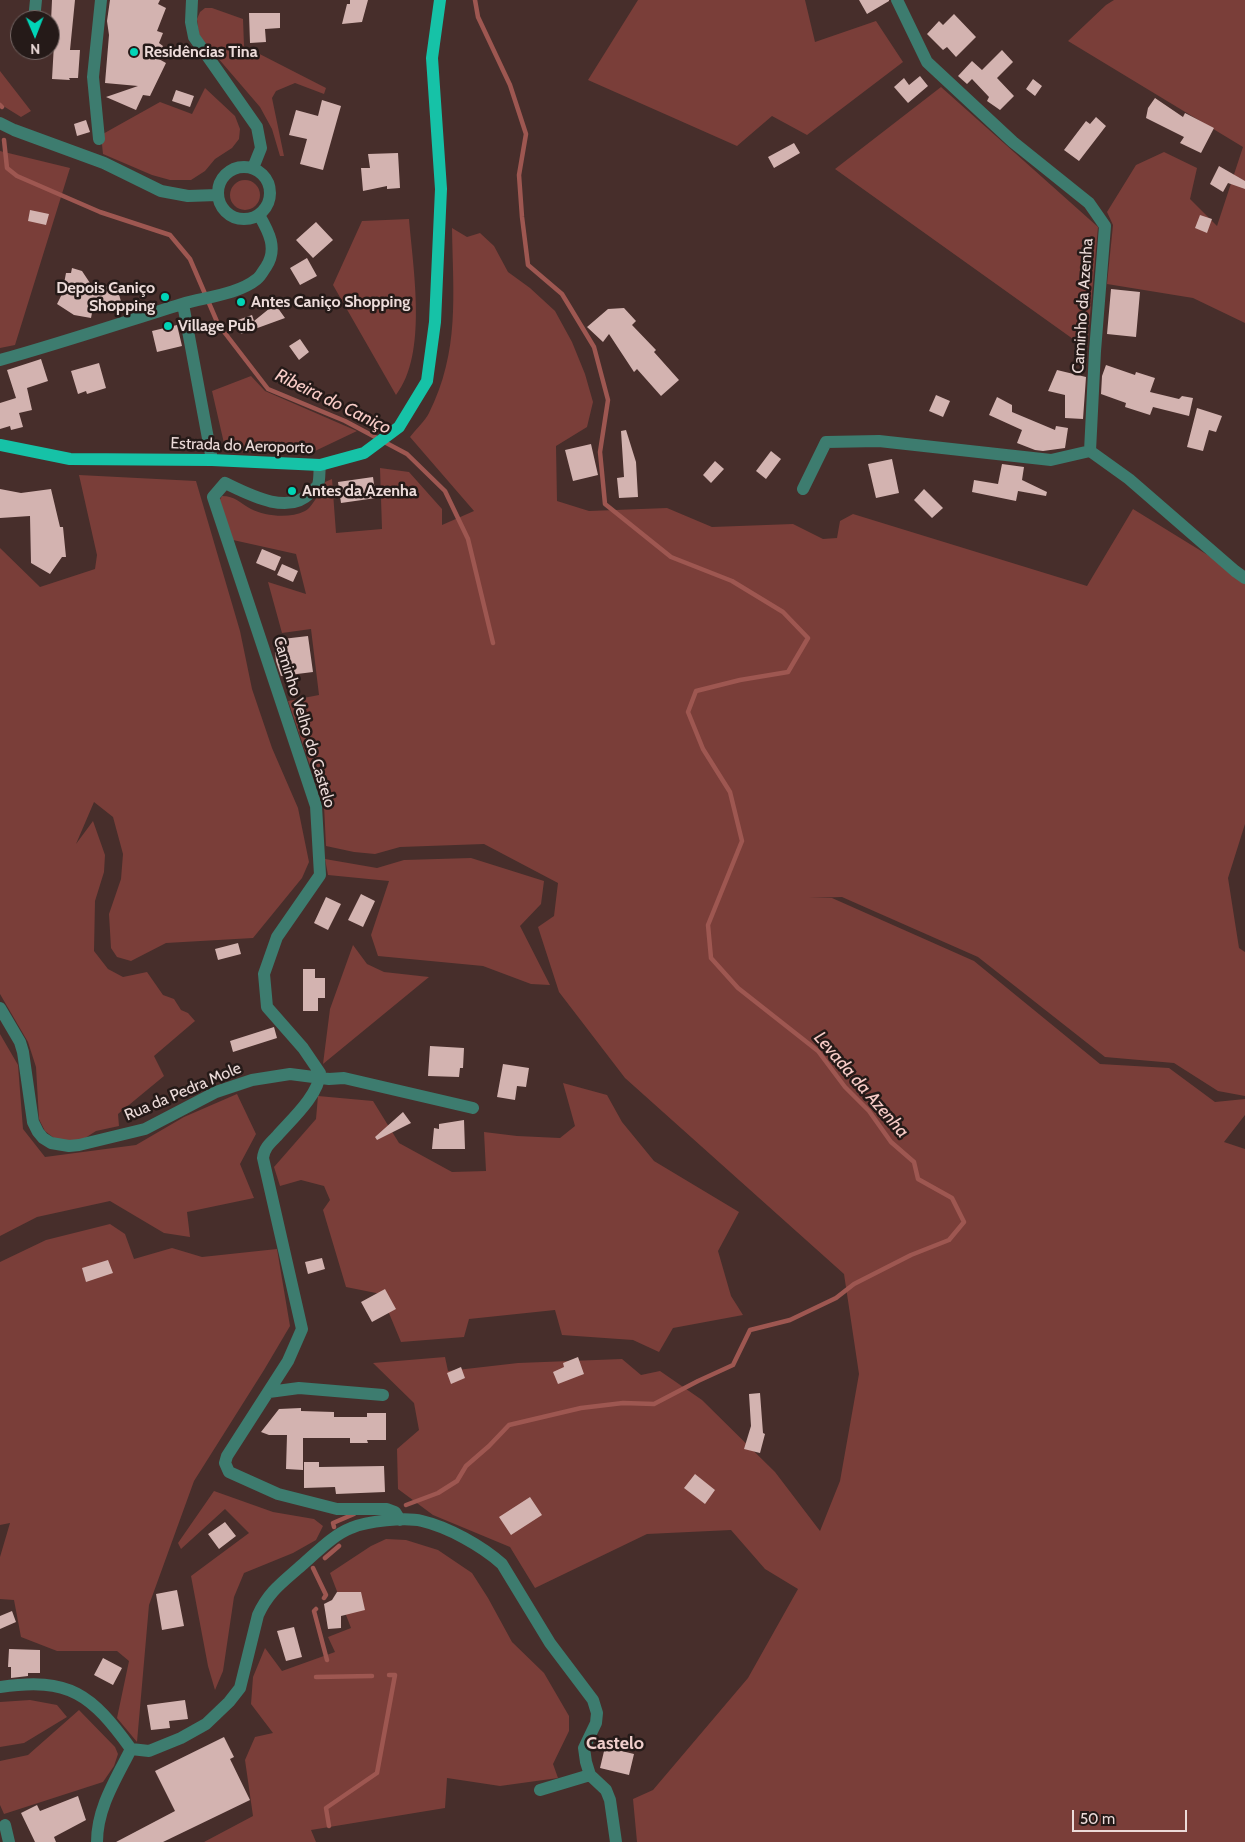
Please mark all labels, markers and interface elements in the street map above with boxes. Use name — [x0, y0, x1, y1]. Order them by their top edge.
north arrow — [10, 10, 60, 60]
text: N — [30, 40, 40, 58]
place label: Residências Tina — [144, 42, 258, 62]
marker: Residências Tina — [128, 46, 140, 58]
street label: Caminho da Azenha — [1069, 238, 1097, 374]
place label: Depois Caniço Shopping — [56, 278, 155, 316]
marker: Depois Caniço Shopping — [159, 291, 171, 303]
place label: Antes Caniço Shopping — [251, 292, 410, 312]
marker: Antes Caniço Shopping — [235, 296, 247, 308]
place label: Village Pub — [178, 316, 255, 336]
marker: Village Pub — [162, 320, 174, 332]
water label: Ribeira do Caniço — [272, 365, 394, 439]
street label: Estrada do Aeroporto — [170, 434, 314, 458]
place label: Antes da Azenha — [302, 481, 417, 501]
marker: Antes da Azenha — [286, 485, 298, 497]
street label: Caminho Velho do Castelo — [269, 634, 339, 810]
water label: Levada da Azenha — [809, 1028, 913, 1142]
street label: Rua da Pedra Mole — [122, 1059, 244, 1125]
district label: Castelo — [586, 1733, 644, 1755]
scale bar — [1075, 1800, 1190, 1832]
text: 50 m — [1080, 1810, 1115, 1828]

